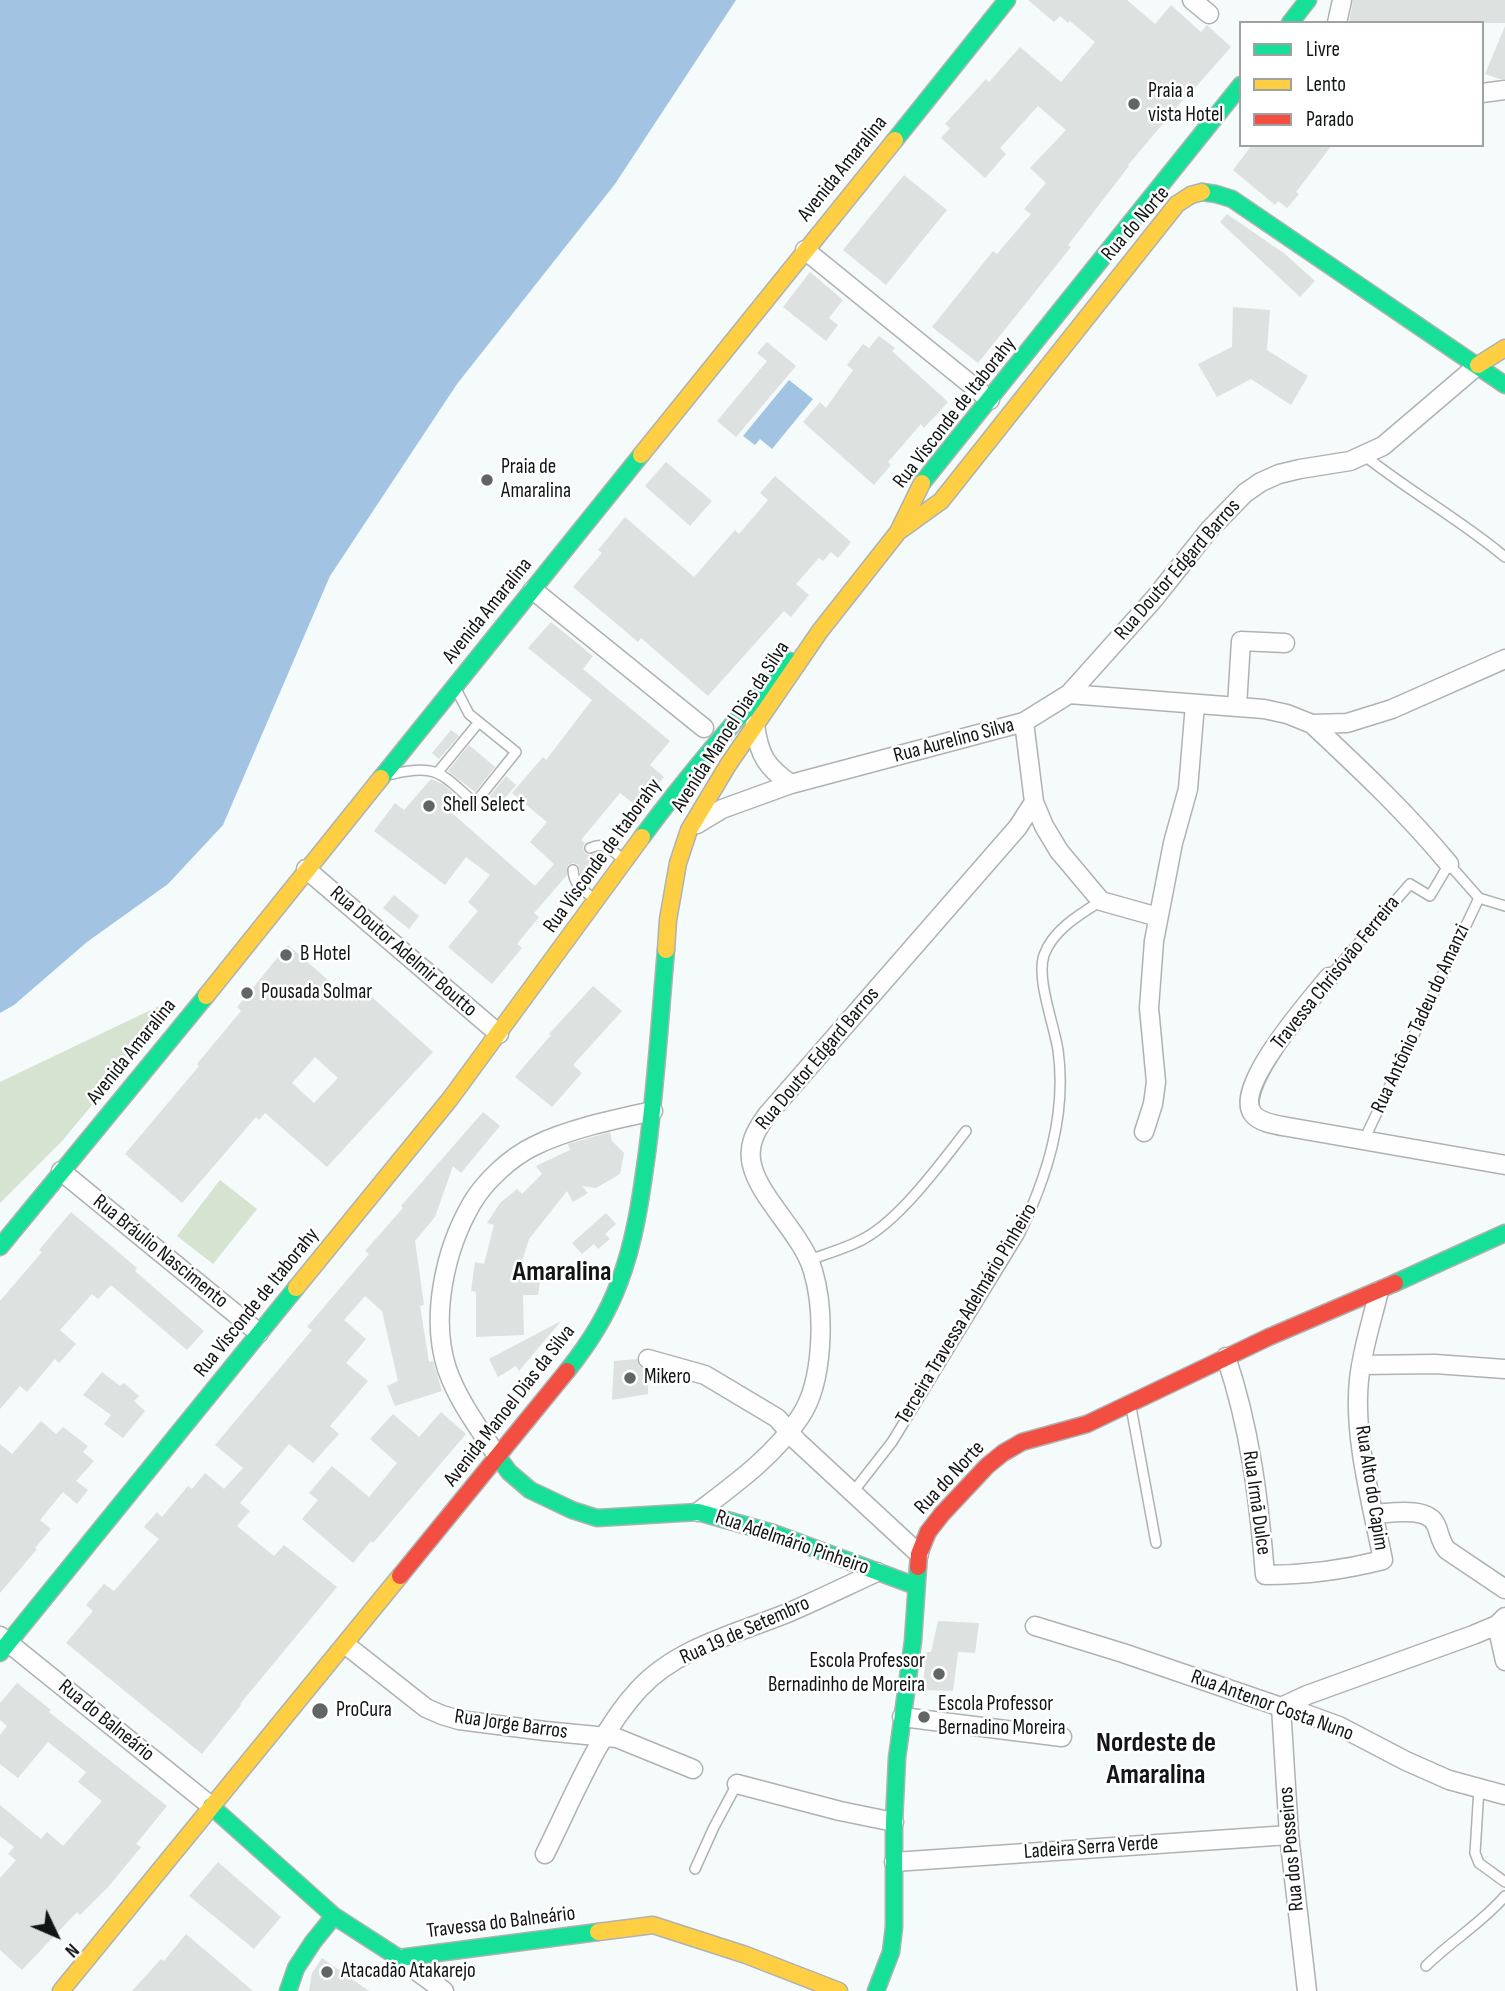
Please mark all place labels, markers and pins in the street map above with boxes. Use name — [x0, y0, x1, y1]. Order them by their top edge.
place label: Praia a vista Hotel — [1148, 79, 1223, 129]
marker: Praia a vista Hotel — [1126, 96, 1142, 112]
place label: Praia de Amaralina — [501, 455, 571, 505]
marker: Praia de Amaralina — [479, 472, 495, 488]
place label: Shell Select — [443, 793, 525, 819]
marker: Shell Select — [421, 798, 437, 814]
place label: B Hotel — [300, 942, 351, 968]
marker: B Hotel — [278, 947, 294, 963]
place label: Pousada Solmar — [261, 980, 372, 1006]
marker: Pousada Solmar — [239, 985, 255, 1001]
place label: Mikero — [644, 1365, 691, 1391]
marker: Mikero — [622, 1370, 638, 1386]
place label: Escola Professor Bernadinho de Moreira — [768, 1649, 925, 1699]
marker: Escola Professor Bernadinho de Moreira — [931, 1666, 947, 1682]
place label: Escola Professor Bernadino Moreira — [938, 1692, 1066, 1742]
place label: ProCura — [336, 1698, 392, 1724]
marker: ProCura — [310, 1701, 330, 1721]
marker: Escola Professor Bernadino Moreira — [916, 1709, 932, 1725]
place label: Atacadão Atakarejo — [341, 1959, 476, 1985]
marker: Atacadão Atakarejo — [319, 1964, 335, 1980]

